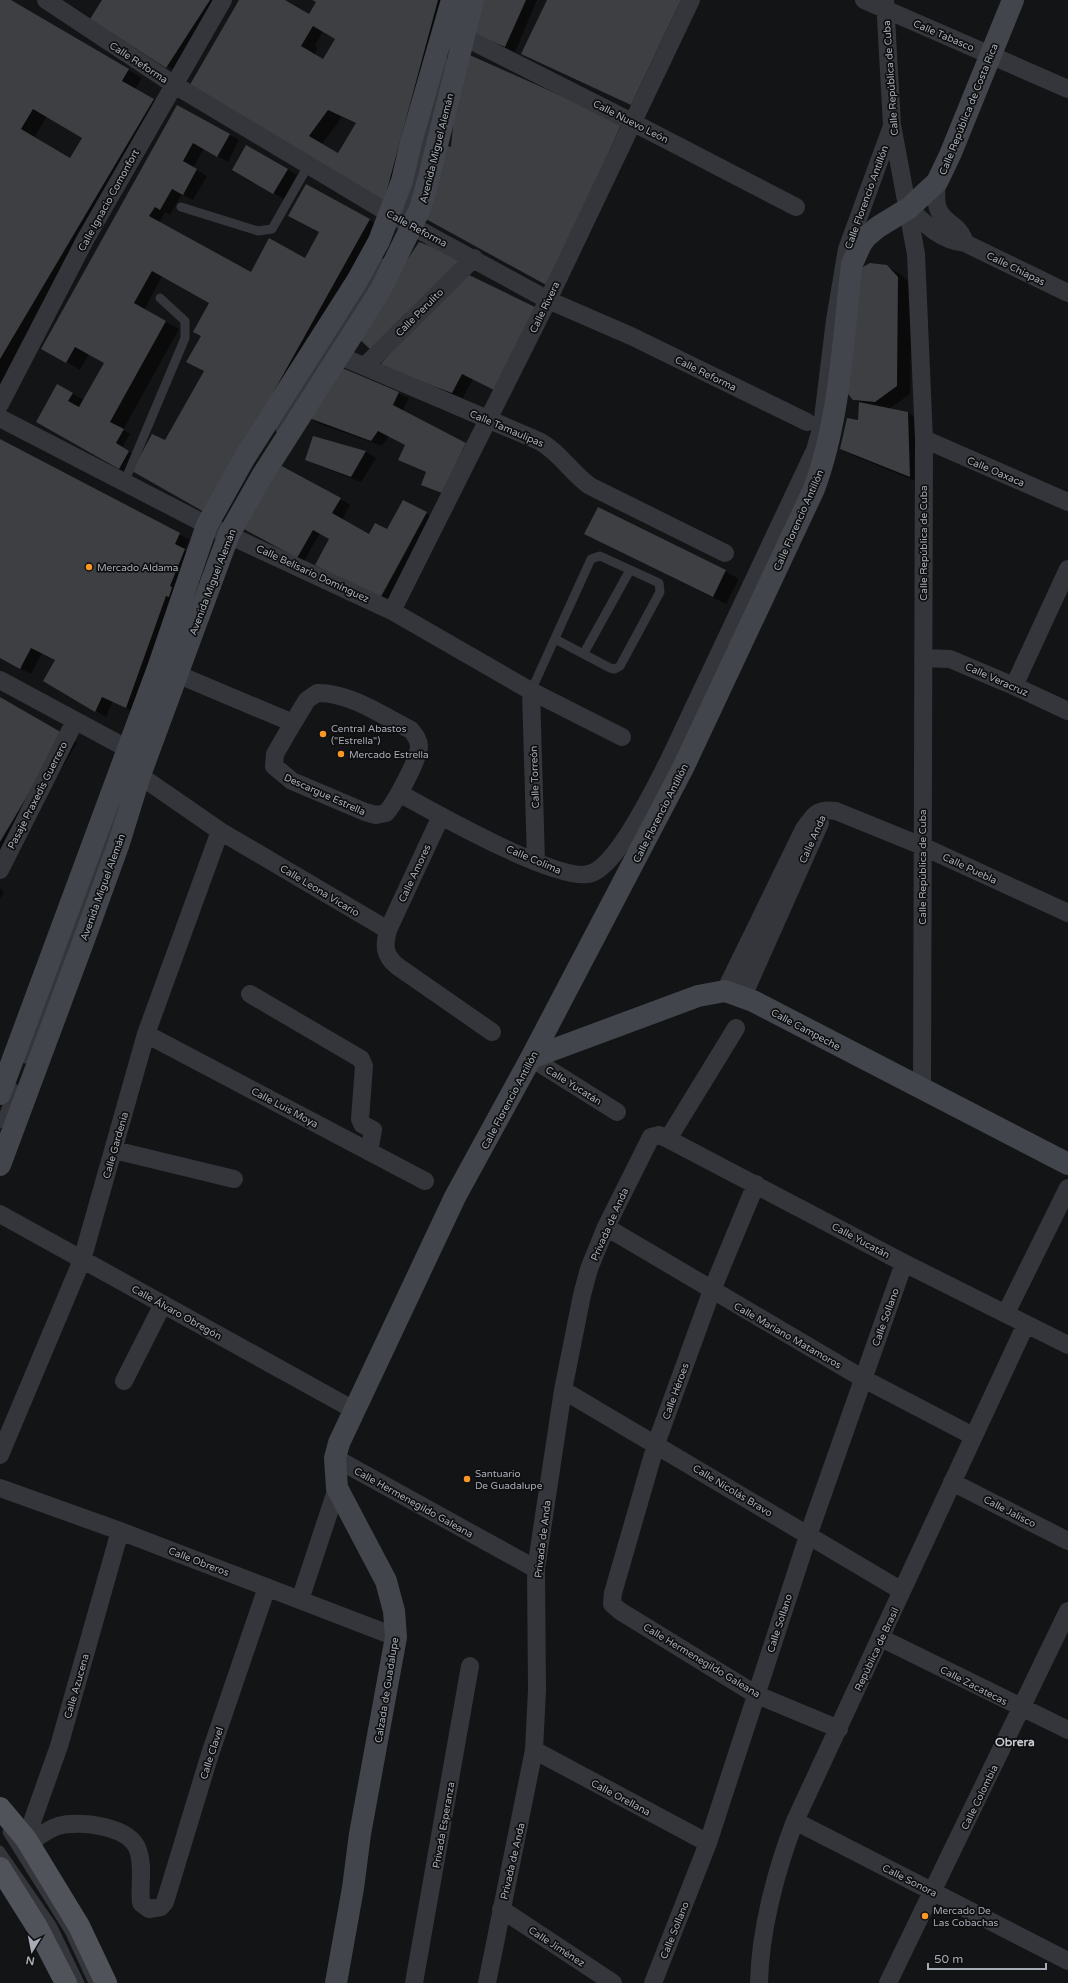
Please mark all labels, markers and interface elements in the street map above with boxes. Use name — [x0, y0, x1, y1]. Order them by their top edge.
street label: Calle Tabasco — [911, 18, 976, 54]
street label: Calle República de Cuba — [881, 20, 901, 136]
street label: Calle Reforma — [107, 40, 170, 86]
street label: Calle República de Costa Rica — [937, 42, 1001, 177]
street label: Avenida Miguel Alemán — [418, 92, 456, 204]
street label: Calle Nuevo León — [591, 98, 670, 146]
street label: Calle Florencio Antillón — [843, 144, 891, 251]
street label: Calle Ignacio Comonfort — [76, 147, 142, 253]
street label: Calle Reforma — [384, 208, 449, 250]
street label: Calle Chiapas — [984, 250, 1047, 288]
street label: Calle Rivera — [527, 280, 563, 335]
street label: Calle Perulito — [393, 286, 446, 339]
street label: Calle Reforma — [673, 354, 738, 394]
street label: Calle Tamaulipas — [468, 408, 546, 450]
street label: Calle Oaxaca — [965, 454, 1026, 489]
street label: Calle Florencio Antillón — [771, 468, 827, 573]
street label: Calle República de Cuba — [918, 485, 930, 601]
street label: Avenida Miguel Alemán — [187, 528, 239, 637]
street label: Calle Belisario Domínguez — [254, 542, 371, 605]
marker: Mercado Aldama — [84, 562, 94, 572]
place label: Mercado Aldama — [97, 562, 178, 574]
street label: Calle Veracruz — [963, 661, 1030, 699]
place label: Central Abastos ("Estrella") — [331, 723, 407, 747]
marker: Central Abastos ("Estrella") — [318, 729, 328, 739]
street label: Pasaje Praxedis Guerrero — [6, 740, 70, 851]
street label: Calle Torreón — [528, 745, 542, 808]
marker: Mercado Estrella — [336, 749, 346, 759]
place label: Mercado Estrella — [349, 749, 429, 761]
street label: Calle Florencio Antillón — [631, 762, 691, 865]
street label: Descargue Estrella — [282, 772, 367, 818]
street label: Calle República de Cuba — [917, 809, 929, 925]
street label: Calle Anda — [797, 814, 829, 865]
street label: Avenida Miguel Alemán — [78, 832, 128, 942]
street label: Calle Amores — [396, 842, 434, 904]
street label: Calle Colima — [504, 843, 563, 877]
street label: Calle Puebla — [940, 851, 999, 887]
street label: Calle Leona Vicario — [278, 862, 361, 919]
street label: Calle Campeche — [769, 1007, 842, 1053]
street label: Calle Florencio Antillón — [479, 1049, 541, 1151]
street label: Calle Yucatán — [543, 1064, 604, 1108]
street label: Calle Luis Moya — [249, 1085, 320, 1131]
street label: Calle Gardenia — [101, 1111, 131, 1180]
street label: Privada de Anda — [588, 1186, 631, 1263]
street label: Calle Yucatán — [829, 1221, 892, 1261]
street label: Calle Álvaro Obregón — [129, 1283, 224, 1343]
street label: Calle Sollano — [870, 1287, 902, 1348]
street label: Calle Mariano Matamoros — [732, 1300, 844, 1372]
street label: Calle Héroes — [660, 1361, 692, 1421]
street label: Calle Nicolás Bravo — [691, 1462, 774, 1519]
street label: Calle Hermenegildo Galeana — [352, 1465, 475, 1541]
place label: Santuario De Guadalupe — [475, 1468, 543, 1492]
marker: Santuario De Guadalupe — [462, 1474, 472, 1484]
street label: Calle Jalisco — [981, 1494, 1038, 1530]
street label: Privada de Anda — [532, 1500, 554, 1579]
street label: Calle Obreros — [167, 1545, 231, 1579]
street label: Calle Sollano — [765, 1593, 795, 1654]
street label: República de Brasil — [852, 1606, 902, 1693]
street label: Calle Hermenegildo Galeana — [641, 1621, 762, 1701]
street label: Calzada de Guadalupe — [373, 1636, 401, 1744]
street label: Calle Azucena — [62, 1652, 92, 1720]
street label: Calle Zacatecas — [938, 1664, 1009, 1708]
street label: Calle Clavel — [198, 1726, 226, 1781]
district label: Obrera — [995, 1735, 1035, 1749]
street label: Calle Colombia — [959, 1763, 1001, 1832]
street label: Calle Orellana — [589, 1777, 652, 1819]
street label: Privada Esperanza — [430, 1781, 457, 1869]
street label: Privada de Anda — [498, 1822, 528, 1901]
street label: Calle Sonora — [880, 1862, 939, 1900]
street label: Calle Sollano — [658, 1900, 692, 1961]
place label: Mercado De Las Cobachas — [933, 1905, 999, 1929]
marker: Mercado De Las Cobachas — [920, 1911, 930, 1921]
street label: Calle Jiménez — [526, 1924, 587, 1969]
north arrow — [12, 1931, 52, 1971]
scale bar — [928, 1945, 1046, 1971]
text: 50 m — [934, 1952, 963, 1966]
text: N — [25, 1953, 36, 1968]

